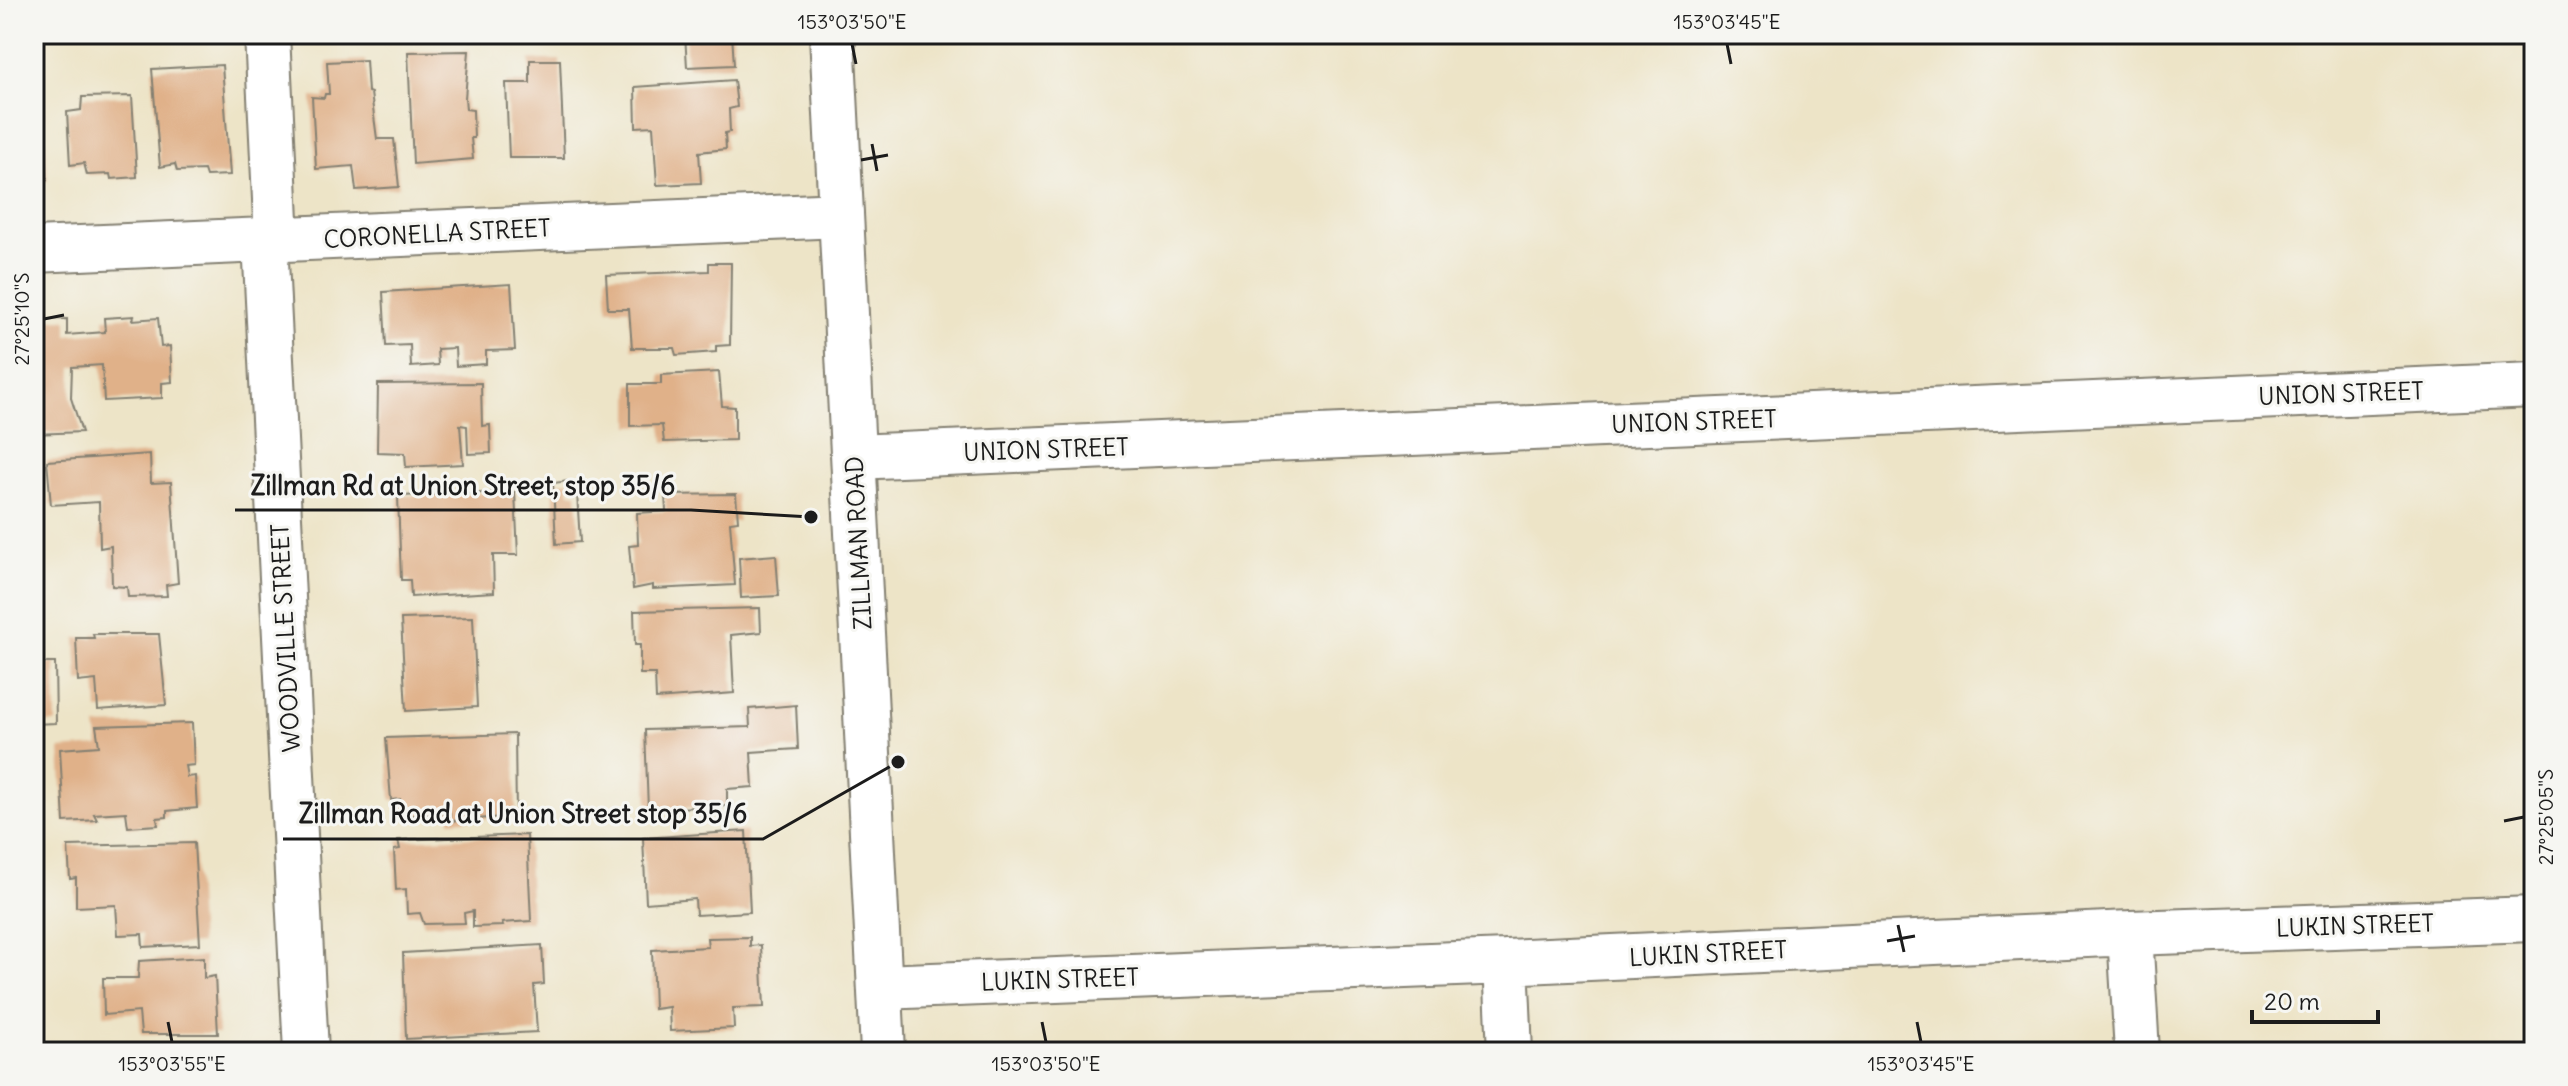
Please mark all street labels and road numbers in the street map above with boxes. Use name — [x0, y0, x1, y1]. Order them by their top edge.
street label: CORONELLA STREET — [323, 212, 551, 254]
street label: UNION STREET — [2258, 375, 2424, 411]
street label: UNION STREET — [1611, 403, 1777, 439]
street label: UNION STREET — [963, 431, 1129, 467]
street label: ZILLMAN ROAD — [838, 456, 878, 630]
street label: WOODVILLE STREET — [264, 523, 306, 753]
street label: LUKIN STREET — [2275, 907, 2435, 943]
street label: LUKIN STREET — [1628, 934, 1788, 972]
street label: LUKIN STREET — [980, 961, 1140, 997]

